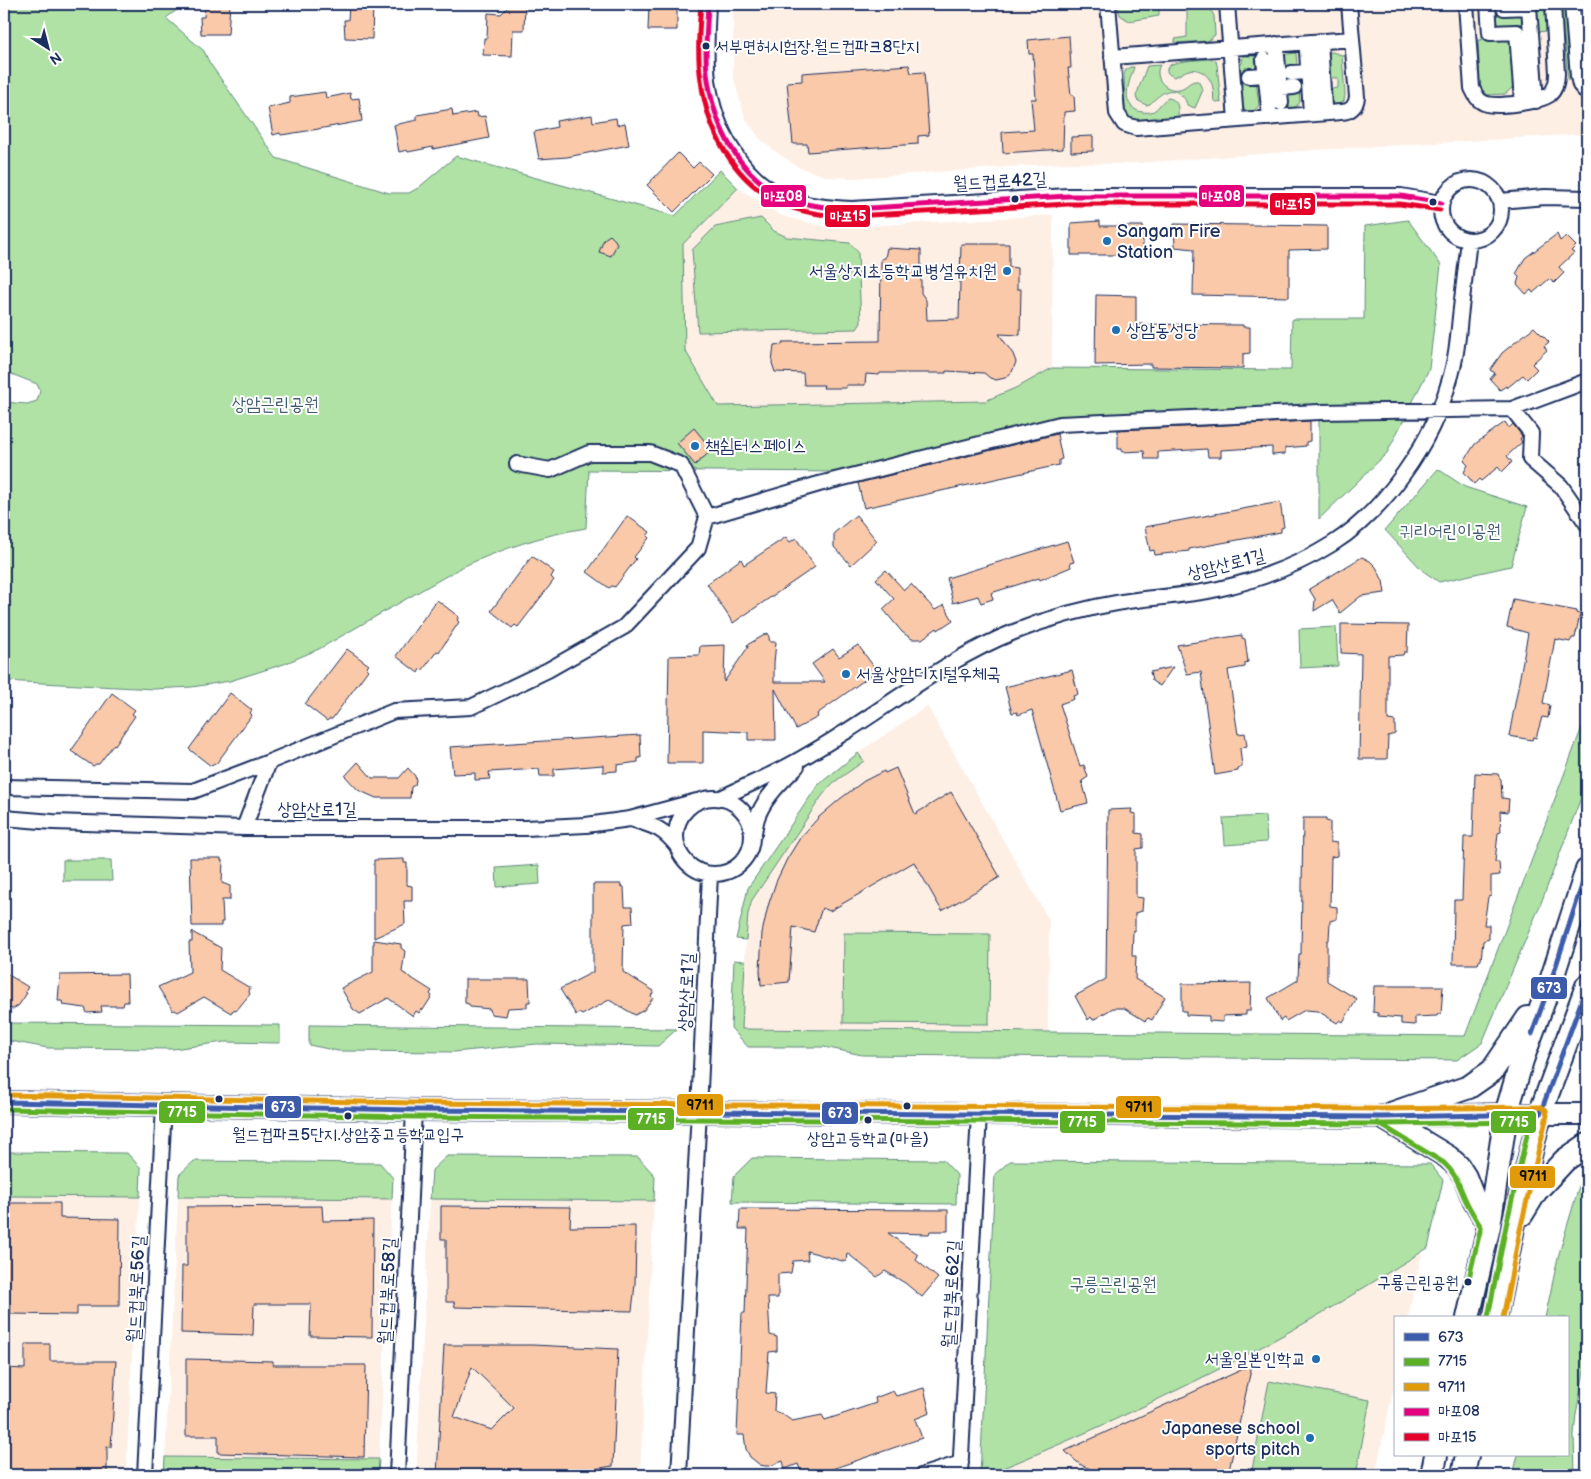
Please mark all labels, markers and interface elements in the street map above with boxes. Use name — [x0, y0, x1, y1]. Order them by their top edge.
north arrow — [22, 22, 72, 72]
place label: 서부면허시험장.월드컵파크8단지 — [715, 37, 920, 57]
marker: 서부면허시험장.월드컵파크8단지 — [701, 41, 711, 51]
text: N — [46, 48, 65, 68]
street label: 월드컵로42길 — [953, 169, 1048, 194]
line badge: 마포08 — [760, 184, 807, 208]
line badge: 마포08 — [1198, 184, 1245, 208]
text: 마포08 — [763, 188, 803, 205]
text: 마포08 — [1201, 188, 1241, 205]
line badge: 마포15 — [1269, 192, 1316, 216]
unlabelled marker — [1010, 194, 1020, 204]
text: 마포15 — [1275, 196, 1311, 213]
unlabelled marker — [1428, 197, 1438, 207]
line badge: 마포15 — [824, 204, 871, 228]
text: 마포15 — [830, 208, 866, 225]
place label: Sangam Fire Station — [1117, 221, 1221, 263]
marker: Sangam Fire Station — [1101, 235, 1113, 247]
place label: 서울상지초등학교병설유치원 — [809, 261, 997, 282]
marker: 서울상지초등학교병설유치원 — [1001, 265, 1013, 277]
place label: 상암동성당 — [1126, 320, 1199, 341]
marker: 상암동성당 — [1110, 324, 1122, 336]
park label: 상암근린공원 — [232, 394, 318, 415]
place label: 책쉼터스페이스 — [705, 436, 806, 457]
marker: 책쉼터스페이스 — [689, 440, 701, 452]
park label: 귀리어린이공원 — [1399, 521, 1501, 542]
street label: 상암산로1길 — [1185, 545, 1268, 584]
place label: 서울상암디지털우체국 — [856, 664, 1001, 685]
marker: 서울상암디지털우체국 — [840, 668, 852, 680]
street label: 상암산로1길 — [277, 799, 357, 820]
street label: 상암산로1길 — [674, 951, 699, 1032]
line badge: 673 — [1530, 976, 1568, 1000]
text: 673 — [1537, 980, 1561, 997]
line badge: 9711 — [676, 1093, 724, 1117]
unlabelled marker — [214, 1094, 224, 1104]
line badge: 673 — [264, 1095, 302, 1119]
line badge: 9711 — [1115, 1095, 1162, 1119]
text: 9711 — [686, 1097, 714, 1114]
text: 673 — [271, 1099, 295, 1116]
text: 9711 — [1125, 1099, 1153, 1116]
line badge: 7715 — [158, 1100, 206, 1124]
line badge: 673 — [821, 1101, 859, 1125]
unlabelled marker — [902, 1101, 912, 1111]
text: 7715 — [167, 1104, 197, 1121]
text: 673 — [828, 1105, 852, 1122]
line badge: 7715 — [627, 1107, 675, 1131]
line badge: 7715 — [1059, 1110, 1106, 1134]
line badge: 7715 — [1490, 1110, 1537, 1134]
marker: 월드컵파크5단지.상암중고등학교입구 — [343, 1111, 353, 1121]
text: 7715 — [636, 1111, 666, 1128]
text: 7715 — [1067, 1114, 1097, 1131]
text: 7715 — [1499, 1114, 1529, 1131]
marker: 상암고등학교(마을) — [863, 1115, 873, 1125]
place label: 월드컵파크5단지.상암중고등학교입구 — [232, 1125, 464, 1145]
place label: 상암고등학교(마을) — [807, 1129, 929, 1149]
line badge: 9711 — [1509, 1165, 1556, 1189]
text: 9711 — [1519, 1168, 1547, 1185]
street label: 월드컵북로56길 — [123, 1234, 150, 1344]
street label: 월드컵북로58길 — [374, 1236, 401, 1345]
street label: 월드컵북로62길 — [938, 1239, 965, 1349]
place label: 구룡근린공원 — [1377, 1273, 1459, 1293]
park label: 구릉근린공원 — [1070, 1274, 1156, 1295]
marker: 구룡근린공원 — [1463, 1277, 1473, 1287]
legend — [1394, 1316, 1568, 1456]
text: 673 — [1438, 1328, 1464, 1347]
place label: 서울일본인학교 — [1205, 1349, 1306, 1370]
text: 7715 — [1438, 1352, 1467, 1371]
marker: 서울일본인학교 — [1310, 1353, 1322, 1365]
text: 9711 — [1438, 1378, 1466, 1397]
text: 마포08 — [1438, 1402, 1480, 1421]
place label: Japanese school sports pitch — [1162, 1418, 1300, 1460]
text: 마포15 — [1438, 1428, 1477, 1447]
marker: Japanese school sports pitch — [1304, 1432, 1316, 1444]

